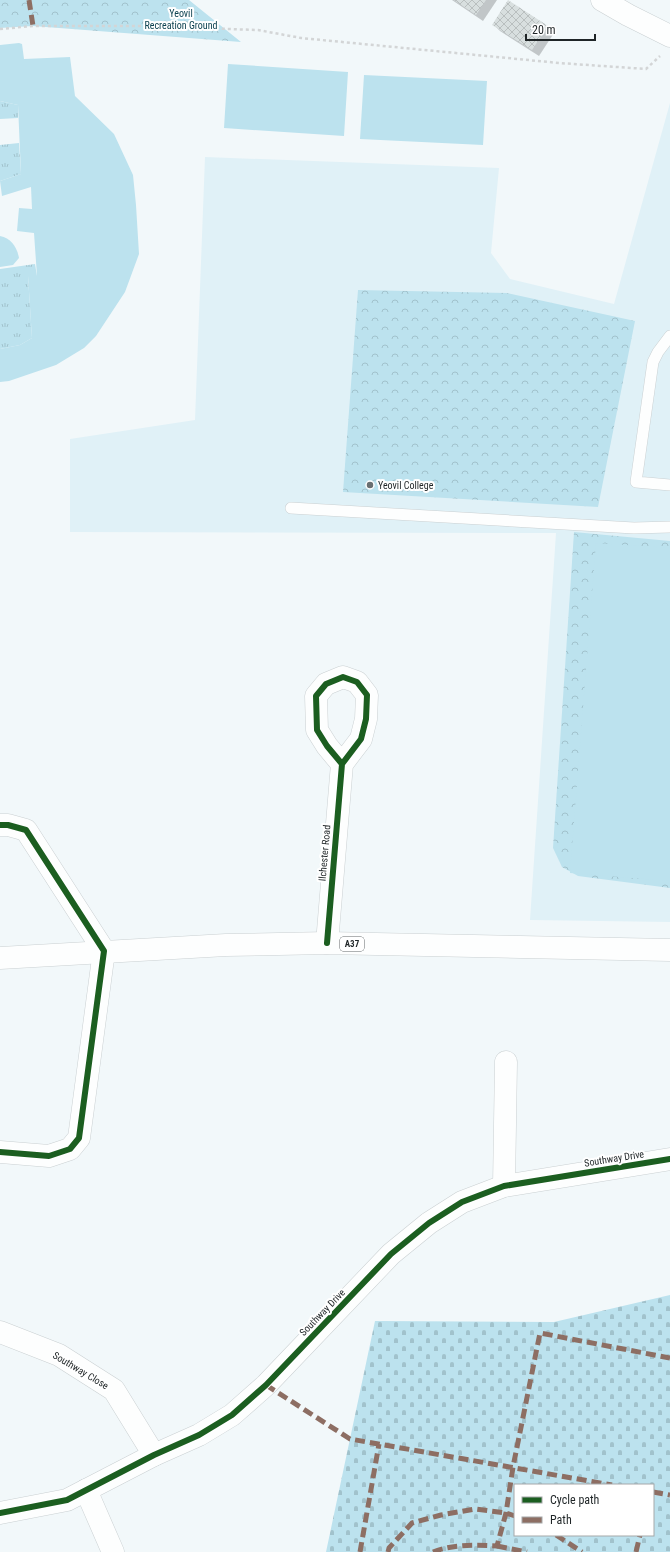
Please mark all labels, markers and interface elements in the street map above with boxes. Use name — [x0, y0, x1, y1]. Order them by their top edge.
park label: Yeovil Recreation Ground — [145, 8, 218, 31]
scale bar — [526, 16, 595, 42]
text: 20 m — [532, 23, 556, 37]
marker: Yeovil College — [365, 480, 375, 490]
place label: Yeovil College — [378, 480, 434, 491]
street label: Ilchester Road — [317, 824, 332, 882]
road number: A37 — [340, 937, 364, 951]
street label: Southway Drive — [583, 1148, 645, 1169]
street label: Southway Drive — [297, 1287, 348, 1338]
street label: Southway Close — [51, 1350, 111, 1391]
legend — [514, 1484, 654, 1536]
text: Cycle path — [550, 1493, 600, 1507]
text: Path — [550, 1513, 572, 1527]

